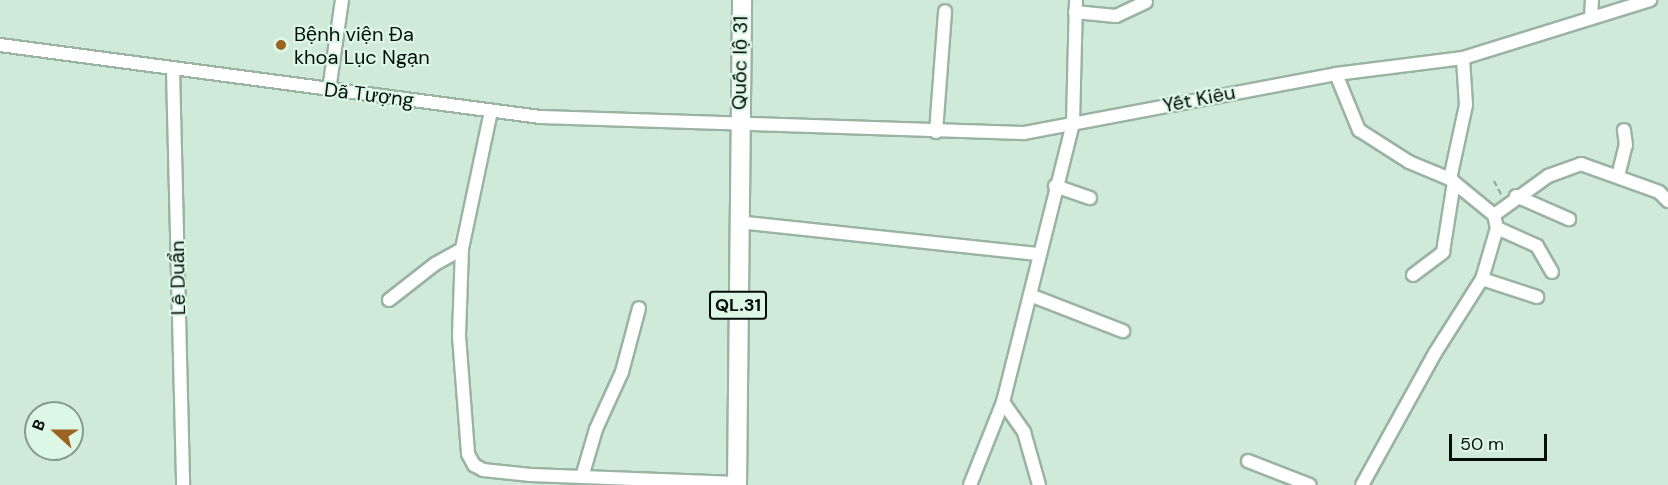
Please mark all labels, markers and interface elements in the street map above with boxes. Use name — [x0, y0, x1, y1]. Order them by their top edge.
street label: Quốc lộ 31 — [727, 16, 753, 110]
place label: Bệnh viện Đa khoa Lục Ngạn — [294, 22, 430, 69]
marker: Bệnh viện Đa khoa Lục Ngạn — [272, 36, 290, 54]
street label: Dã Tượng — [323, 78, 415, 112]
street label: Yết Kiêu — [1161, 80, 1237, 118]
street label: Lê Duẩn — [165, 240, 191, 316]
road number: QL.31 — [708, 290, 768, 320]
north arrow — [24, 401, 84, 461]
text: B — [27, 417, 50, 434]
scale bar — [1452, 422, 1550, 460]
text: 50 m — [1460, 432, 1504, 456]

